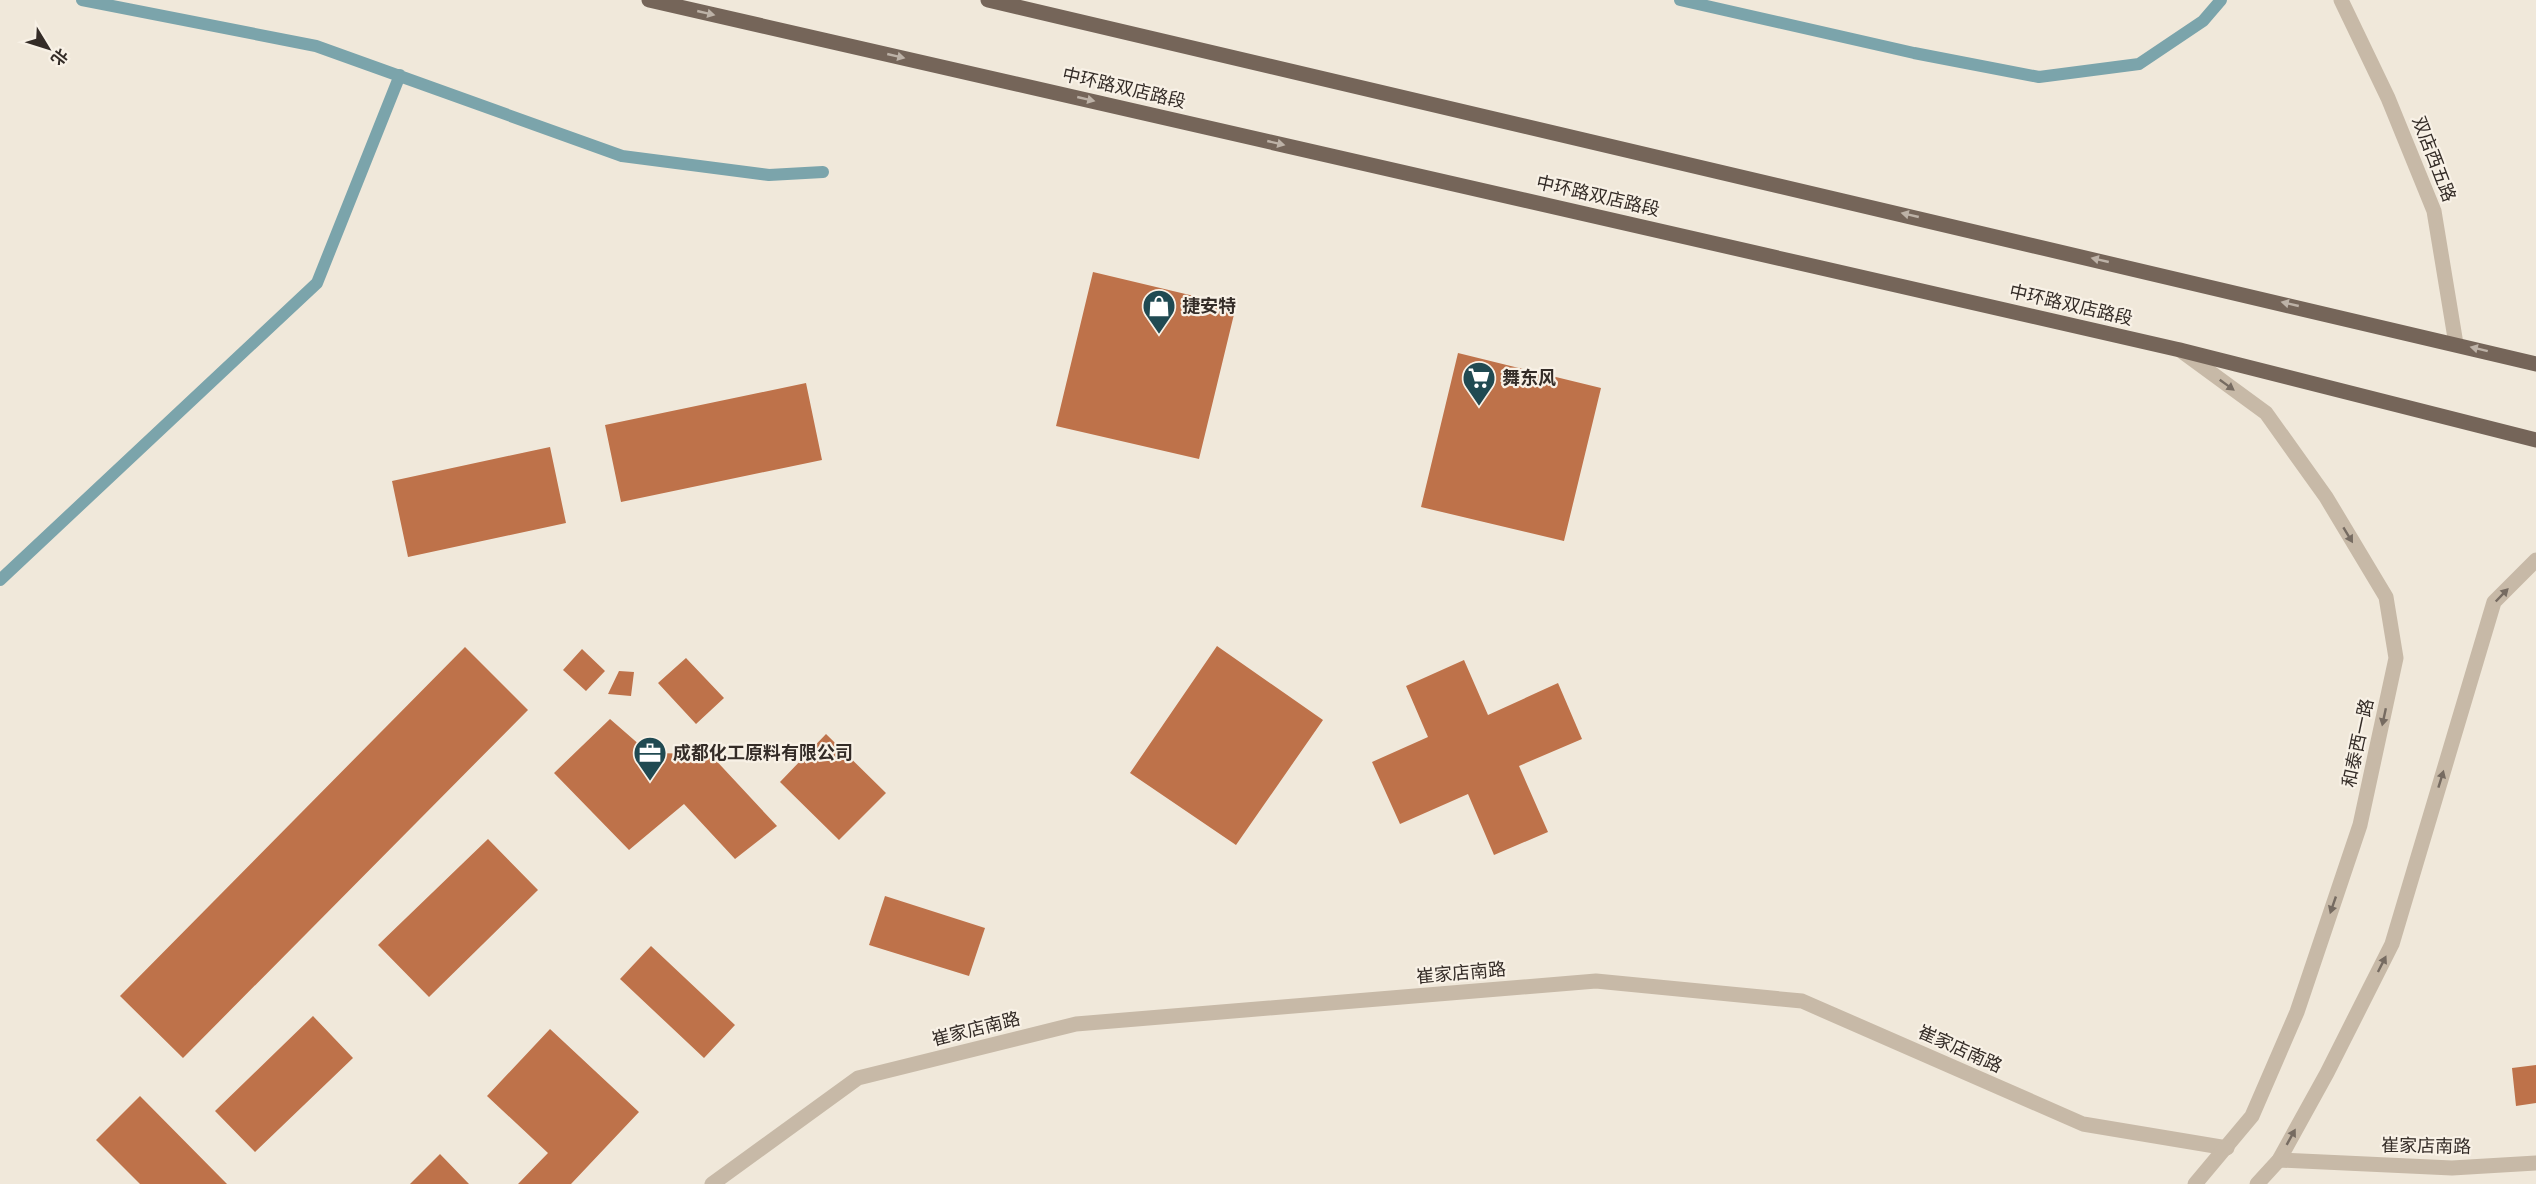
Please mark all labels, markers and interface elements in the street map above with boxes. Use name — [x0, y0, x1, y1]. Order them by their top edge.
one-way arrow — [696, 9, 715, 18]
north arrow — [18, 18, 78, 78]
text: 北 — [45, 44, 73, 70]
one-way arrow — [887, 52, 906, 61]
street label: 中环路双店路段 — [1060, 61, 1188, 115]
one-way arrow — [1077, 95, 1095, 105]
street label: 双店西五路 — [2406, 112, 2462, 206]
one-way arrow — [1267, 138, 1285, 148]
street label: 中环路双店路段 — [1534, 169, 1662, 223]
one-way arrow — [1901, 210, 1919, 220]
one-way arrow — [2090, 254, 2109, 264]
street label: 中环路双店路段 — [2007, 278, 2135, 332]
shop icon: 捷安特 — [1141, 288, 1177, 335]
place label: 捷安特 — [1182, 293, 1236, 319]
one-way arrow — [2280, 299, 2299, 309]
one-way arrow — [2470, 344, 2488, 354]
supermarket icon: 舞东风 — [1461, 360, 1497, 407]
place label: 舞东风 — [1502, 365, 1556, 391]
one-way arrow — [2220, 378, 2235, 390]
one-way arrow — [2343, 527, 2354, 543]
one-way arrow — [2494, 588, 2508, 602]
street label: 和泰西一路 — [2336, 696, 2380, 790]
one-way arrow — [2378, 708, 2388, 726]
office icon: 成都化工原料有限公司 — [632, 735, 668, 782]
place label: 成都化工原料有限公司 — [673, 740, 853, 766]
one-way arrow — [2437, 770, 2446, 788]
one-way arrow — [2328, 896, 2337, 914]
street label: 崔家店南路 — [1415, 956, 1507, 990]
one-way arrow — [2377, 956, 2386, 973]
street label: 崔家店南路 — [929, 1005, 1023, 1053]
street label: 崔家店南路 — [1914, 1019, 2006, 1079]
one-way arrow — [2286, 1129, 2297, 1145]
street label: 崔家店南路 — [2381, 1132, 2471, 1160]

